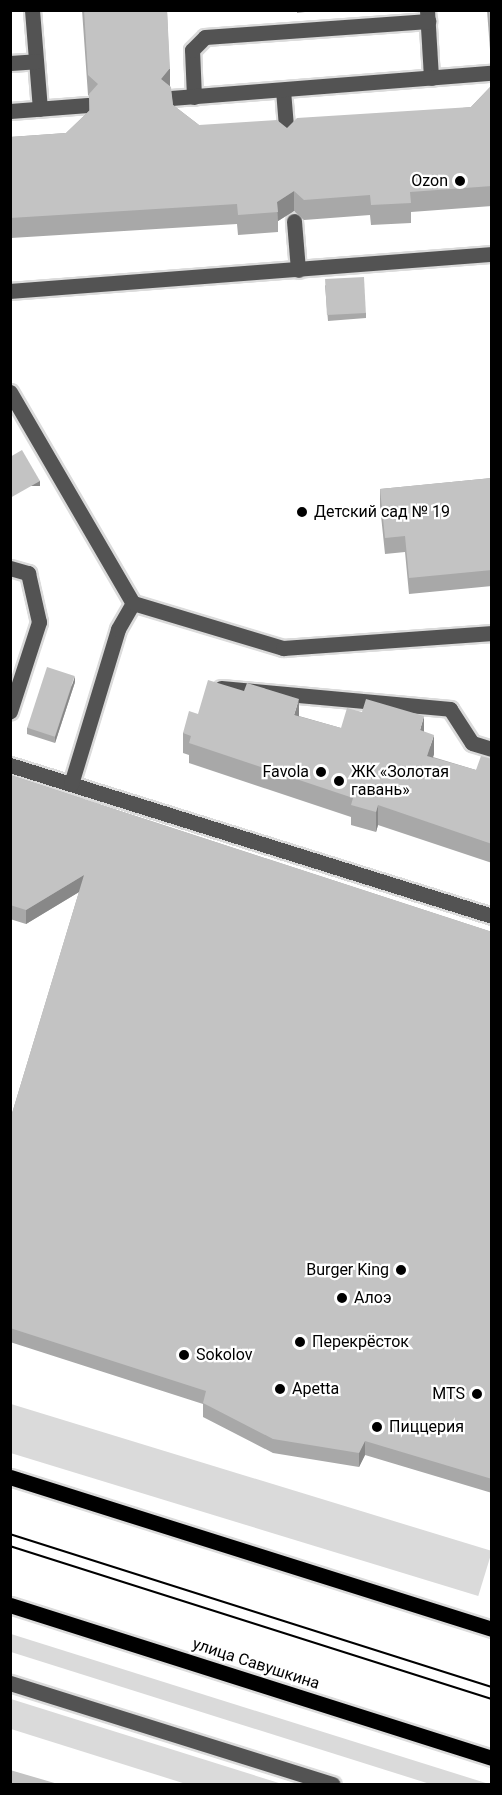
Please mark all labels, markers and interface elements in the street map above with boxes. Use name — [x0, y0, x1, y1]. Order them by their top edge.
place label: Ozon — [411, 171, 448, 191]
marker: Ozon — [453, 174, 467, 188]
place label: Детский сад № 19 — [314, 502, 450, 522]
marker: Детский сад № 19 — [295, 505, 309, 519]
place label: Favola — [262, 762, 309, 782]
place label: ЖК «Золотая гавань» — [351, 762, 449, 800]
marker: Favola — [314, 765, 328, 779]
marker: ЖК «Золотая гавань» — [332, 774, 346, 788]
place label: Burger King — [306, 1260, 389, 1280]
marker: Burger King — [394, 1263, 408, 1277]
place label: Алоэ — [354, 1288, 392, 1308]
marker: Алоэ — [335, 1291, 349, 1305]
place label: Перекрёсток — [312, 1332, 409, 1352]
marker: Перекрёсток — [293, 1335, 307, 1349]
place label: Sokolov — [196, 1345, 253, 1365]
marker: Sokolov — [177, 1348, 191, 1362]
place label: Apetta — [292, 1379, 339, 1399]
marker: Apetta — [273, 1382, 287, 1396]
place label: MTS — [432, 1384, 465, 1404]
marker: MTS — [470, 1387, 484, 1401]
place label: Пиццерия — [389, 1417, 464, 1437]
marker: Пиццерия — [370, 1420, 384, 1434]
street label: улица Савушкина — [190, 1634, 322, 1694]

